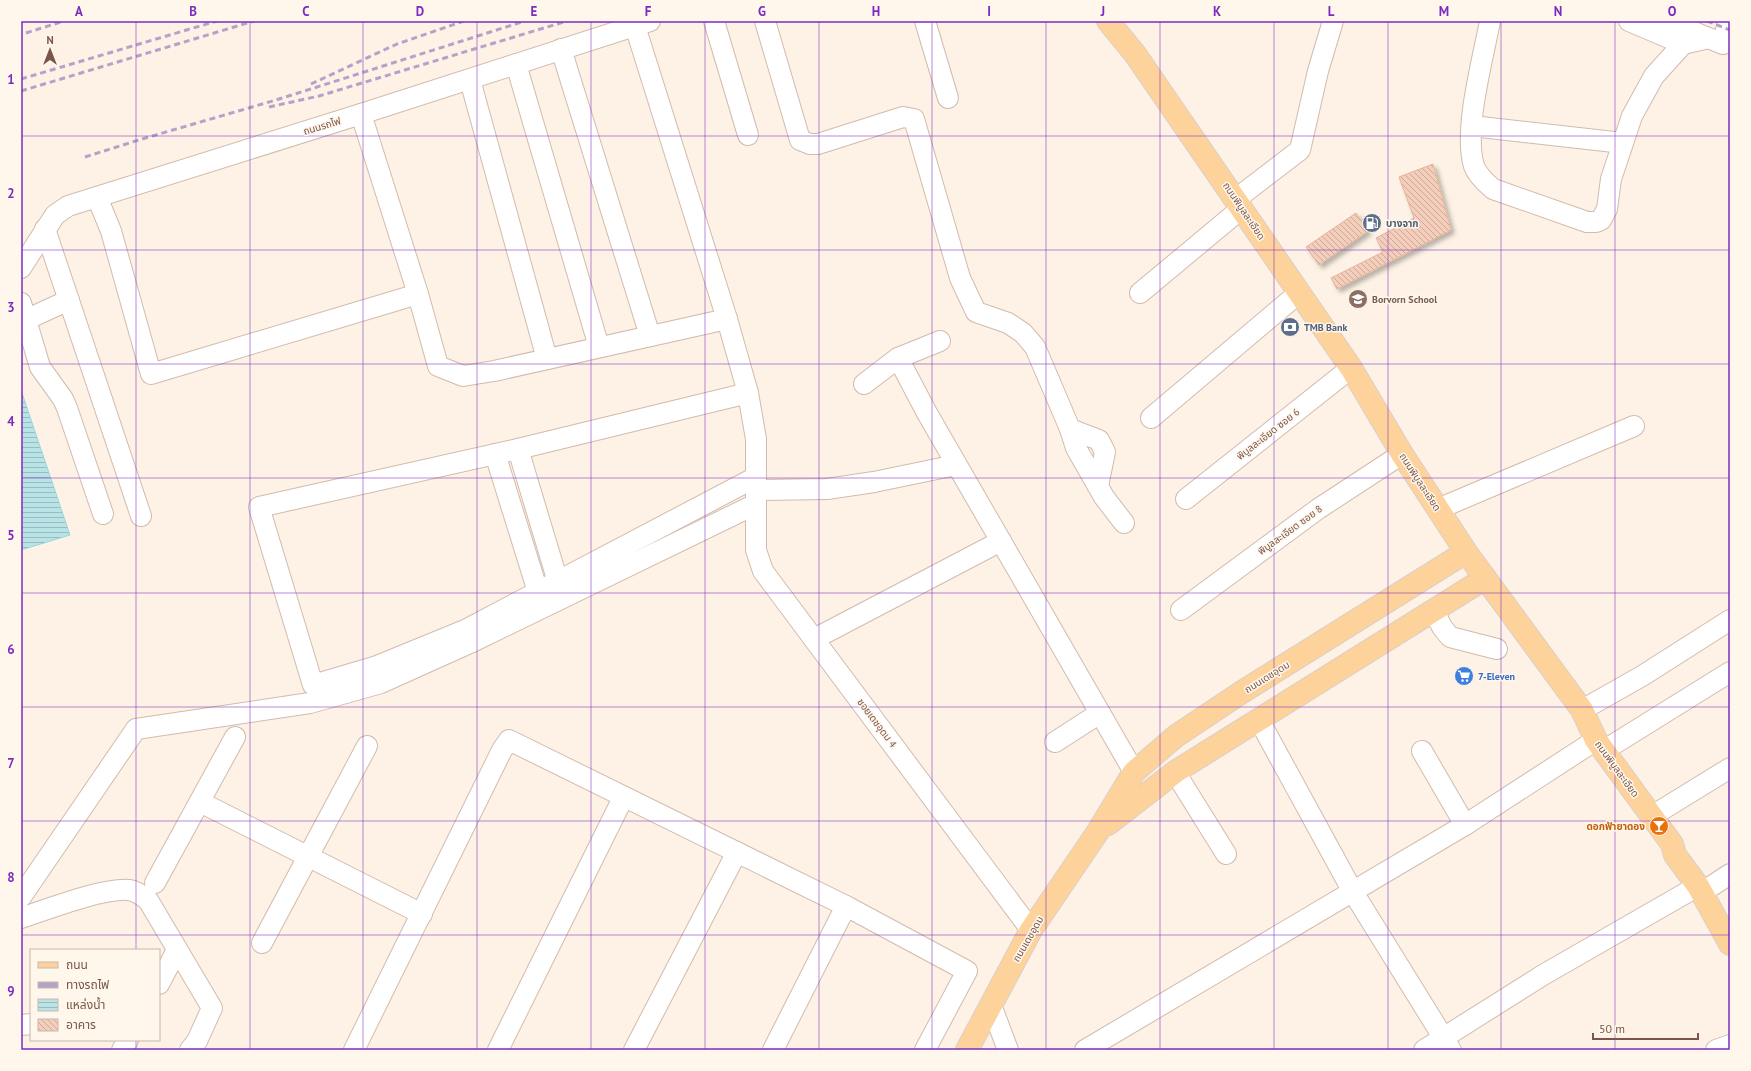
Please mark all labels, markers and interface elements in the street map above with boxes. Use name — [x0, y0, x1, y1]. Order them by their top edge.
text: A — [75, 3, 83, 20]
text: B — [189, 3, 197, 20]
text: C — [302, 3, 310, 20]
text: D — [416, 3, 424, 20]
text: E — [531, 3, 538, 20]
text: F — [645, 3, 652, 20]
text: G — [758, 3, 766, 20]
text: H — [872, 3, 880, 20]
text: I — [987, 3, 991, 20]
text: J — [1100, 3, 1105, 20]
text: K — [1213, 3, 1221, 20]
text: L — [1328, 3, 1335, 20]
text: M — [1439, 3, 1449, 20]
text: N — [1554, 3, 1562, 20]
text: O — [1668, 3, 1677, 20]
north arrow — [30, 30, 70, 70]
text: N — [46, 33, 54, 47]
text: 1 — [7, 71, 15, 88]
street label: ถนนรถไฟ — [302, 114, 343, 138]
street label: ถนนพิบูลละเอียด — [1220, 180, 1268, 242]
text: 2 — [7, 185, 15, 202]
fuel station icon: บางจาก — [1361, 212, 1383, 234]
place label: บางจาก — [1386, 217, 1419, 230]
school or university icon: Borvorn School — [1347, 288, 1369, 310]
place label: Borvorn School — [1372, 293, 1437, 306]
text: 3 — [7, 299, 15, 316]
bank icon: TMB Bank — [1279, 316, 1301, 338]
place label: TMB Bank — [1304, 321, 1347, 334]
street label: พิบูลละเอียด ซอย 6 — [1234, 405, 1302, 463]
text: 4 — [7, 413, 15, 430]
street label: ถนนพิบูลละเอียด — [1396, 450, 1444, 514]
street label: พิบูลละเอียด ซอย 8 — [1255, 502, 1325, 558]
text: 5 — [7, 527, 15, 544]
text: 6 — [7, 641, 15, 658]
street label: ถนนเดชอุดม — [1242, 658, 1292, 696]
supermarket icon: 7-Eleven — [1453, 665, 1475, 687]
place label: 7-Eleven — [1478, 670, 1515, 683]
street label: ซอยเดชอุดม 4 — [854, 696, 900, 750]
street label: ถนนพิบูลละเอียด — [1592, 738, 1642, 800]
text: 7 — [7, 755, 15, 772]
bar icon: ดอกฟ้ายาดอง — [1648, 815, 1670, 837]
place label: ดอกฟ้ายาดอง — [1586, 820, 1645, 833]
text: 8 — [7, 869, 15, 886]
street label: ถนนเดชอุดม — [1010, 914, 1046, 964]
legend — [30, 949, 160, 1041]
text: ถนน — [66, 957, 88, 972]
text: ทางรถไฟ — [66, 977, 109, 992]
text: 9 — [7, 983, 15, 1000]
text: แหล่งน้ำ — [66, 996, 105, 1012]
scale bar — [1593, 1015, 1698, 1041]
text: อาคาร — [66, 1017, 96, 1032]
text: 50 m — [1599, 1021, 1625, 1036]

